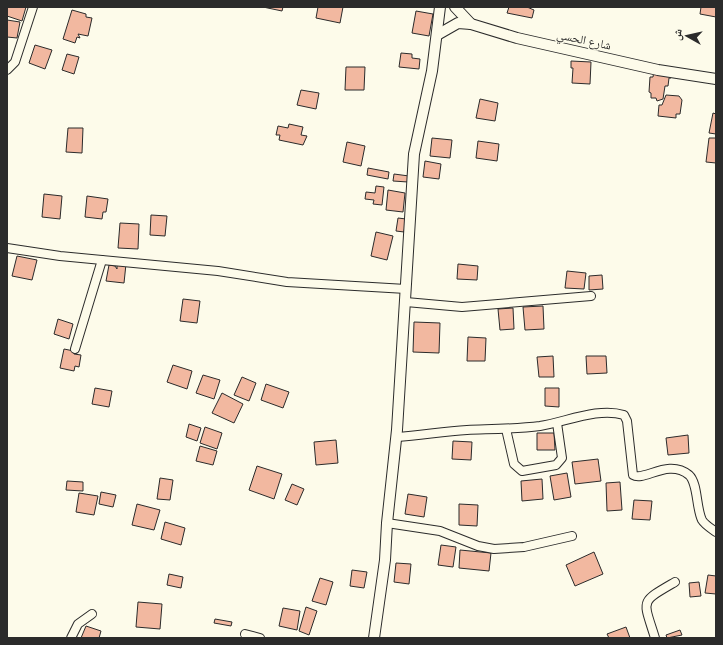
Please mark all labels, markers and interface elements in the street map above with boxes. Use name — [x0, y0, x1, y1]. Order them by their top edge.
north arrow — [667, 16, 707, 56]
street label: شارع الحسي — [555, 27, 613, 56]
text: ش — [670, 28, 686, 42]

